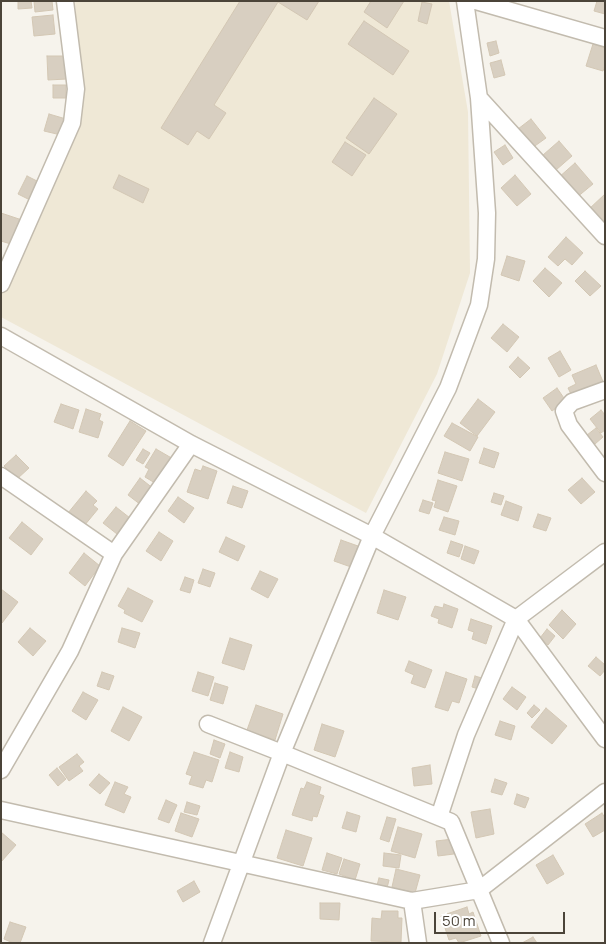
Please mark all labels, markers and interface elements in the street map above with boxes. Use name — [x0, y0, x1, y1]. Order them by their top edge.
scale bar — [436, 902, 567, 934]
text: 50 m — [442, 910, 476, 931]

